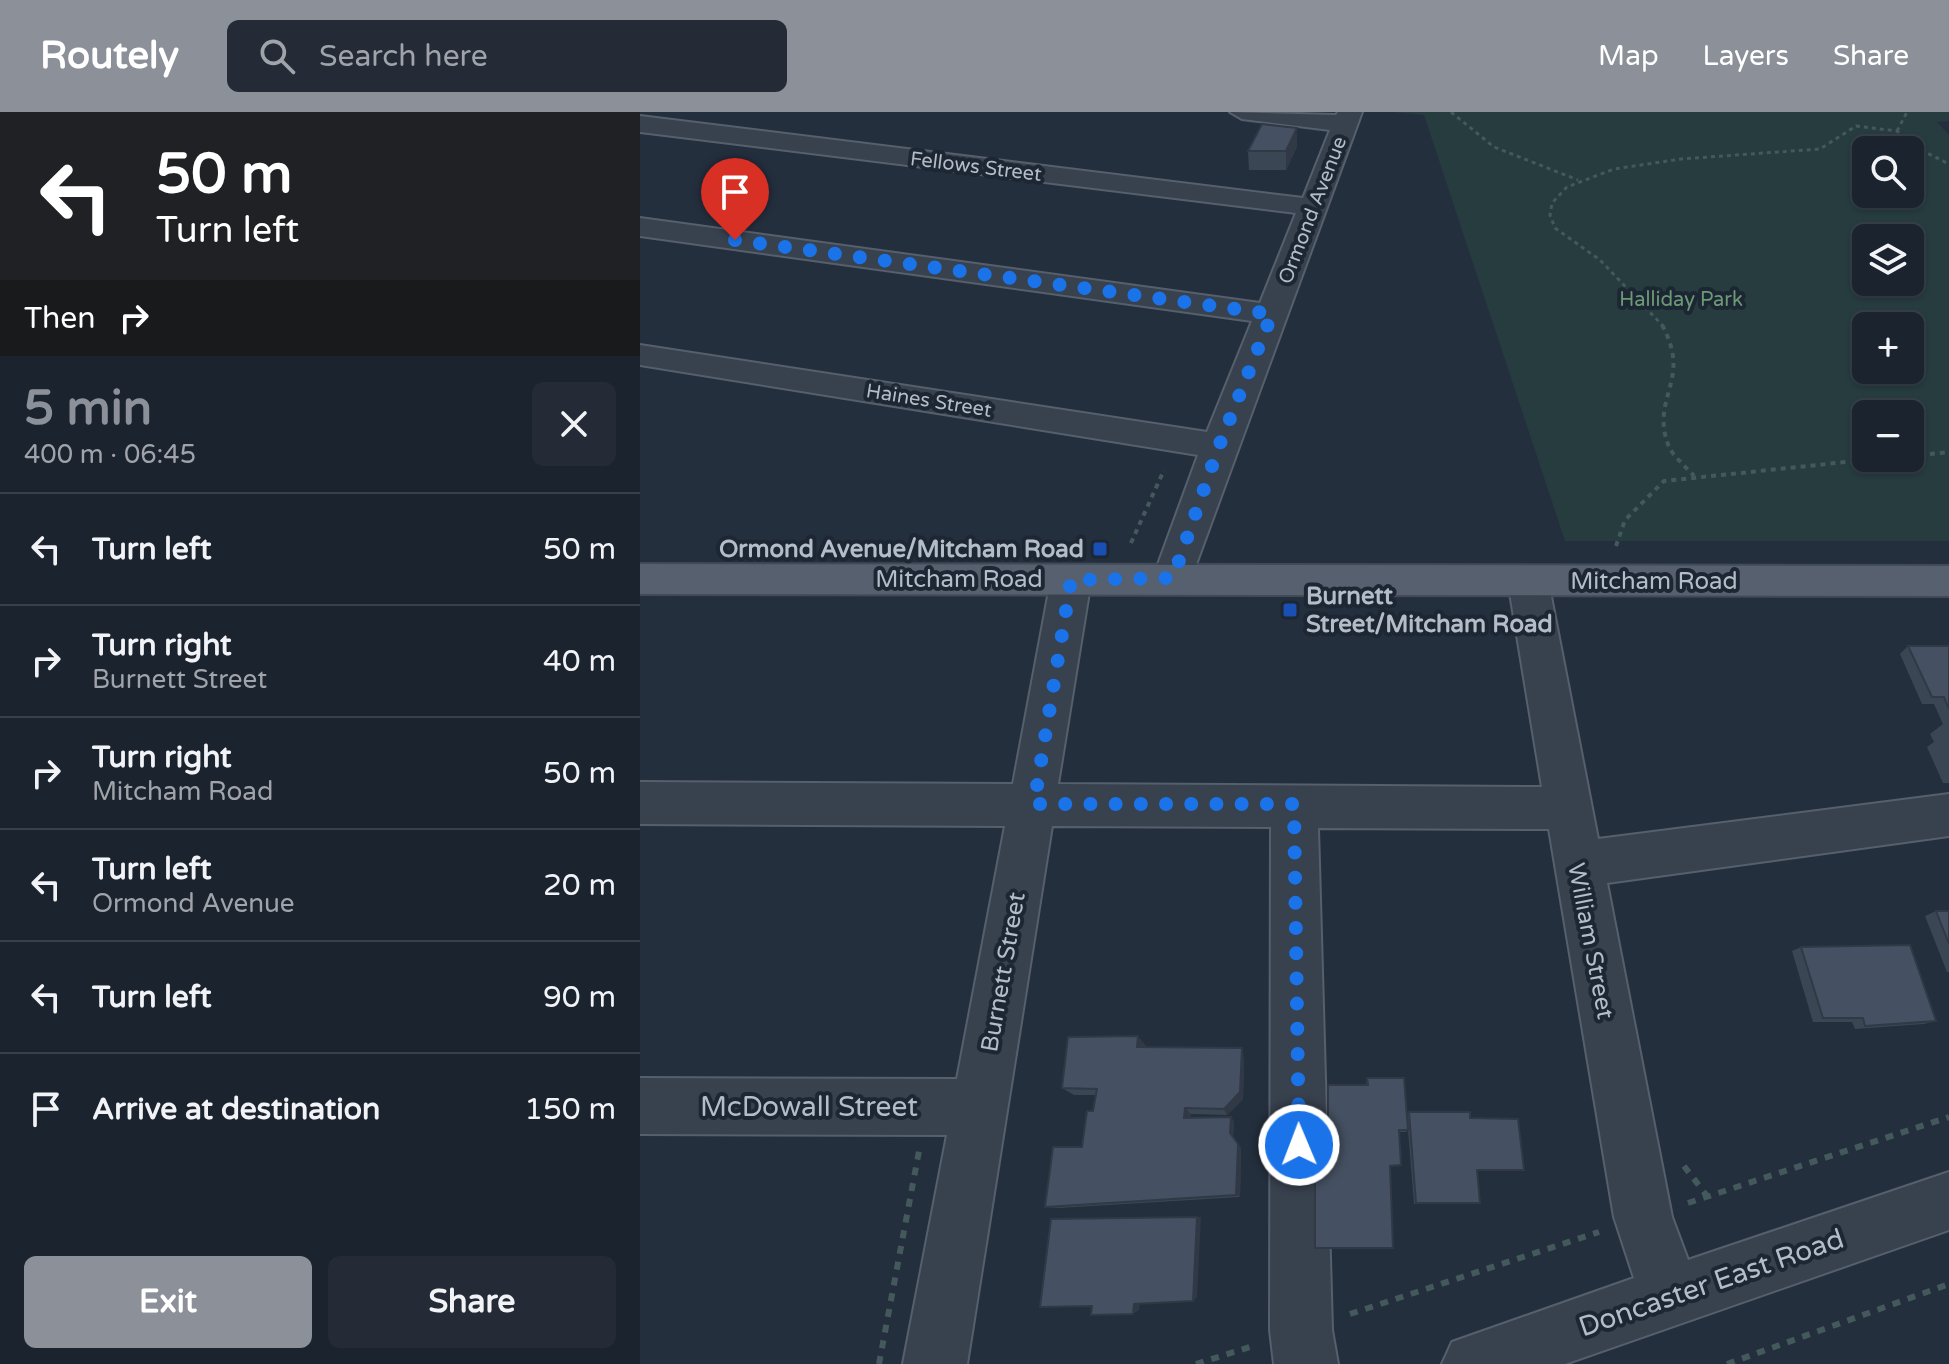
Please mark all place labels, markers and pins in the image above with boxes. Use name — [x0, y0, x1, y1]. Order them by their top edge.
pin — [701, 158, 769, 240]
place label: Ormond Avenue/Mitcham Road — [719, 535, 1084, 564]
marker: Ormond Avenue/Mitcham Road — [1091, 540, 1109, 558]
place label: Burnett Street/Mitcham Road — [1306, 582, 1553, 639]
marker: Burnett Street/Mitcham Road — [1281, 601, 1299, 619]

